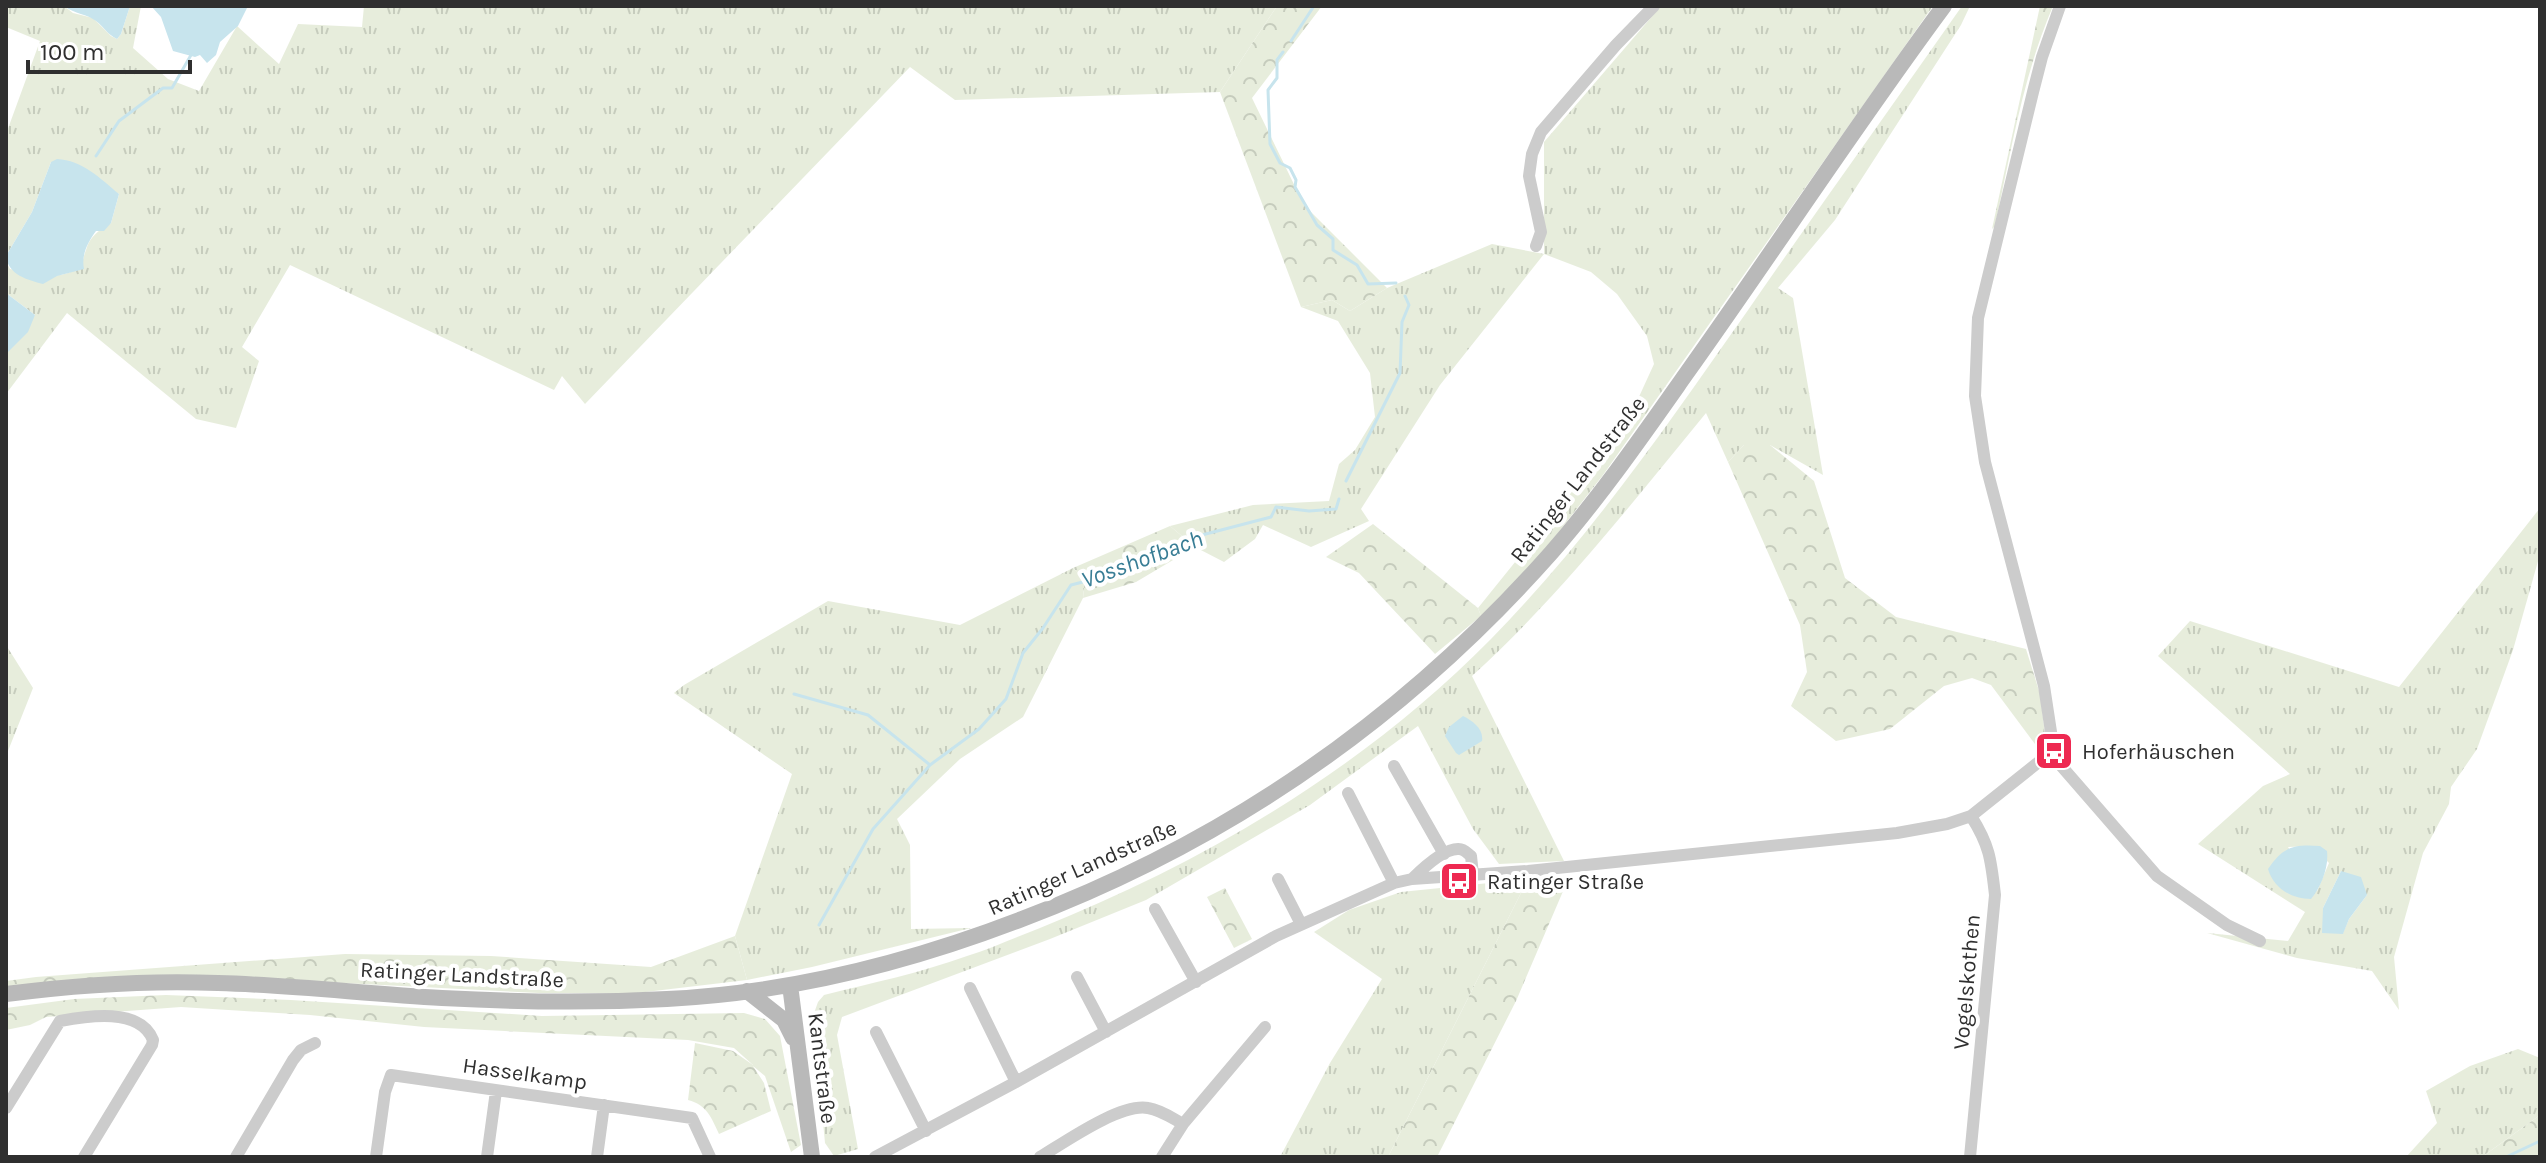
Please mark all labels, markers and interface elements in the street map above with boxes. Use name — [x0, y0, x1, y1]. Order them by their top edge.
scale bar — [28, 24, 190, 74]
text: 100 m — [40, 38, 105, 66]
street label: Ratinger Landstraße — [1505, 391, 1651, 568]
water label: Vosshofbach — [1077, 524, 1207, 594]
bus stop icon: Hoferhäuschen — [2033, 730, 2075, 772]
place label: Hoferhäuschen — [2082, 739, 2235, 765]
street label: Ratinger Landstraße — [984, 815, 1181, 921]
bus stop icon: Ratinger Straße — [1438, 860, 1480, 902]
place label: Ratinger Straße — [1487, 869, 1644, 895]
street label: Vogelskothen — [1948, 913, 1986, 1051]
street label: Ratinger Landstraße — [359, 957, 564, 993]
street label: Kantstraße — [802, 1011, 842, 1125]
street label: Hasselkamp — [461, 1052, 589, 1096]

